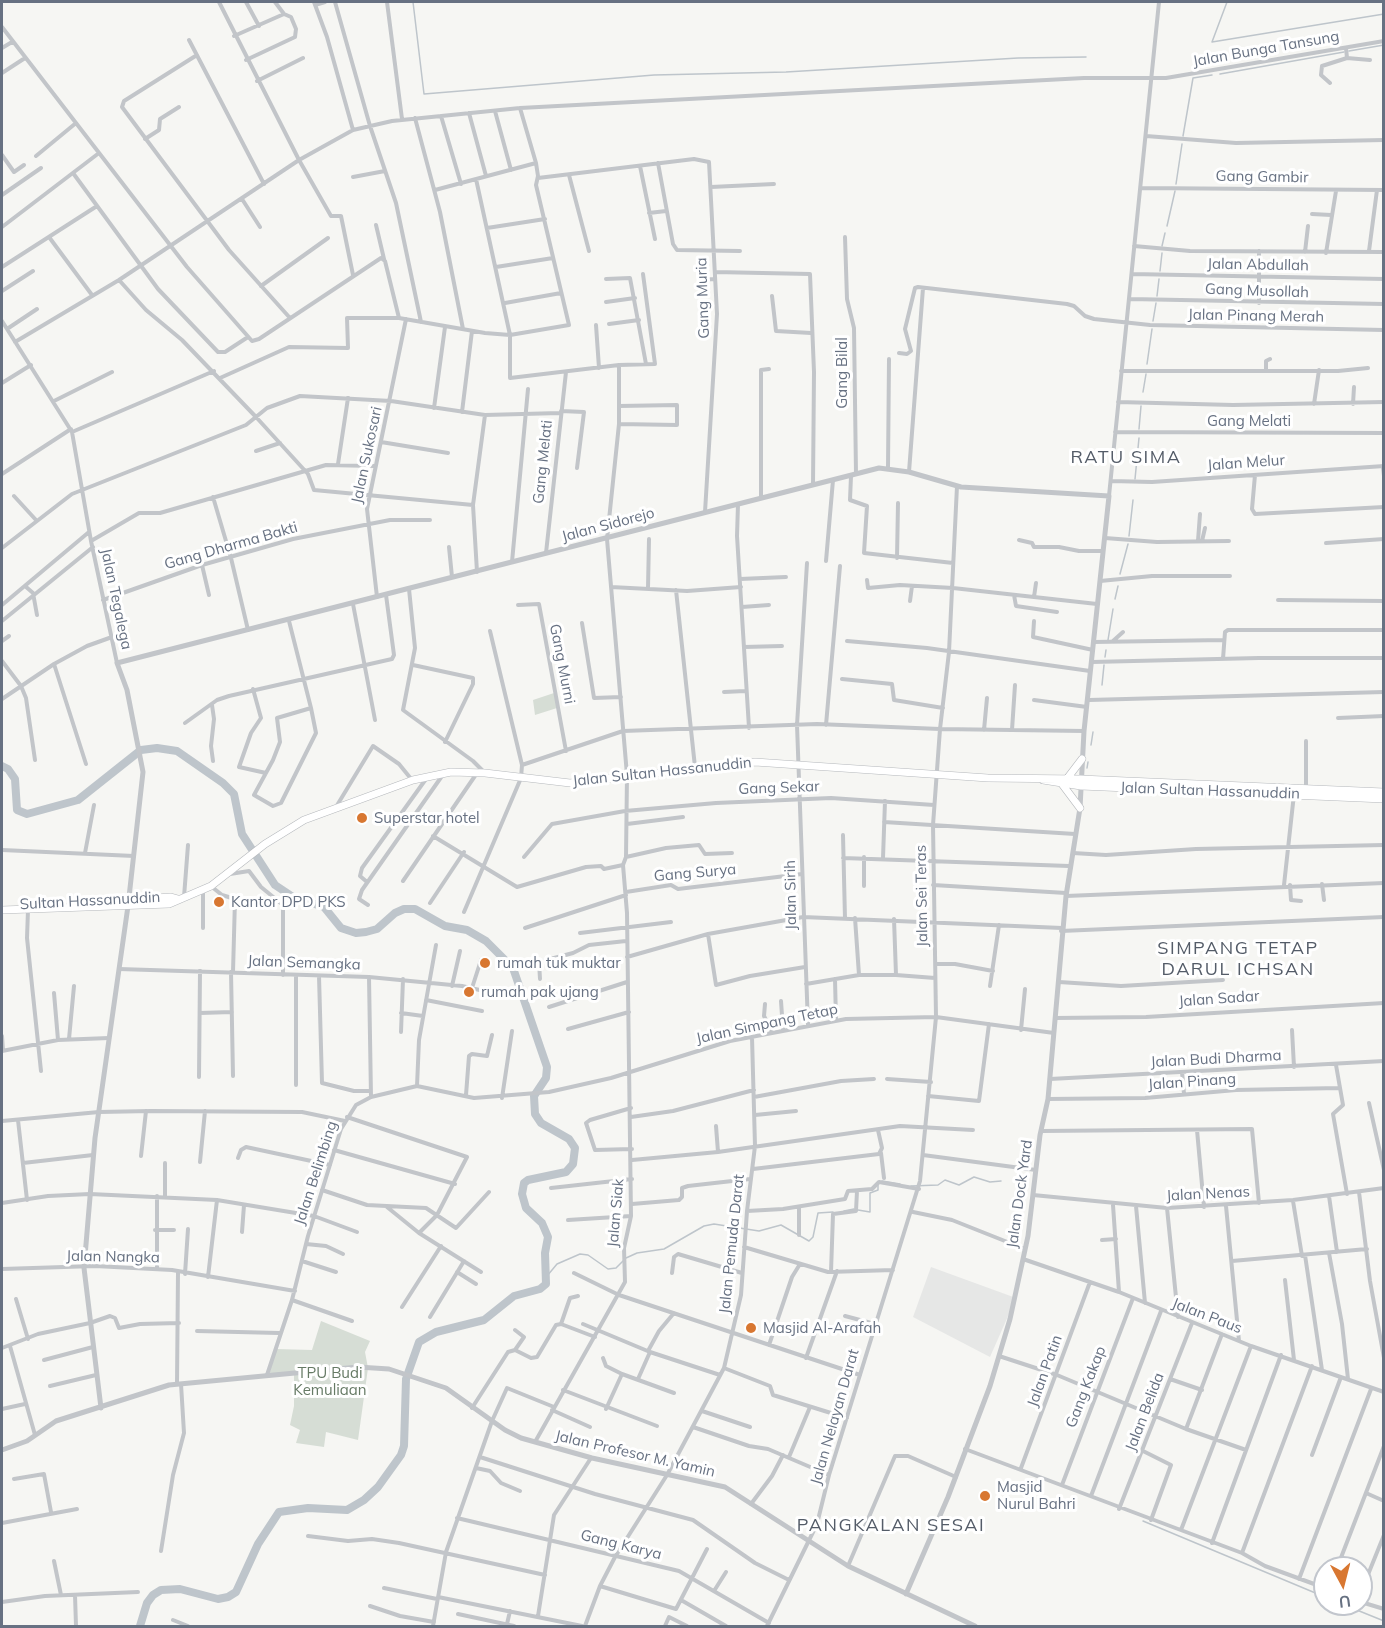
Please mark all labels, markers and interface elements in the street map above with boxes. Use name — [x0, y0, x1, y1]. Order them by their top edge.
street label: Jalan Bunga Tansung — [1191, 27, 1341, 71]
street label: Gang Gambir — [1215, 167, 1309, 187]
street label: Jalan Abdullah — [1207, 255, 1309, 275]
street label: Gang Muria — [693, 257, 713, 339]
street label: Gang Musollah — [1205, 280, 1309, 302]
street label: Jalan Pinang Merah — [1188, 306, 1324, 326]
street label: Gang Bilal — [833, 337, 851, 409]
street label: Jalan Sukosari — [348, 405, 386, 505]
street label: Gang Melati — [1207, 412, 1291, 430]
street label: Gang Melati — [530, 419, 556, 505]
district label: RATU SIMA — [1071, 447, 1181, 469]
street label: Jalan Melur — [1207, 451, 1285, 475]
street label: Jalan Sidorejo — [560, 504, 656, 546]
street label: Gang Dharma Bakti — [162, 518, 300, 574]
street label: Jalan Tegalega — [96, 547, 136, 651]
street label: Gang Murni — [545, 623, 579, 705]
street label: Jalan Sultan Hassanuddin — [572, 754, 752, 790]
street label: Gang Sekar — [738, 778, 820, 798]
street label: Jalan Sultan Hassanuddin — [1120, 779, 1300, 803]
place label: Superstar hotel — [374, 809, 480, 827]
marker: Superstar hotel — [355, 811, 369, 825]
street label: Jalan Sei Teras — [912, 845, 932, 947]
street label: Gang Surya — [653, 860, 737, 886]
street label: Jalan Sirih — [781, 860, 801, 930]
street label: Sultan Hassanuddin — [19, 888, 161, 914]
place label: Kantor DPD PKS — [231, 893, 346, 911]
marker: Kantor DPD PKS — [212, 895, 226, 909]
district label: SIMPANG TETAP DARUL ICHSAN — [1157, 938, 1319, 980]
street label: Jalan Semangka — [247, 952, 361, 974]
place label: rumah tuk muktar — [497, 954, 621, 972]
marker: rumah tuk muktar — [478, 956, 492, 970]
place label: rumah pak ujang — [481, 983, 599, 1001]
marker: rumah pak ujang — [462, 985, 476, 999]
street label: Jalan Sadar — [1178, 987, 1260, 1011]
street label: Jalan Simpang Tetap — [695, 1000, 839, 1048]
street label: Jalan Budi Dharma — [1150, 1047, 1282, 1071]
street label: Jalan Pinang — [1147, 1070, 1237, 1094]
street label: Jalan Belimbing — [291, 1119, 341, 1227]
street label: Jalan Dock Yard — [1003, 1139, 1037, 1249]
street label: Jalan Pemuda Darat — [716, 1173, 748, 1315]
street label: Jalan Siak — [604, 1178, 628, 1248]
street label: Jalan Nenas — [1166, 1183, 1250, 1205]
street label: Jalan Nangka — [66, 1247, 160, 1267]
street label: Jalan Paus — [1169, 1294, 1245, 1338]
place label: Masjid Al-Arafah — [763, 1319, 881, 1337]
marker: Masjid Al-Arafah — [744, 1321, 758, 1335]
street label: Jalan Patin — [1024, 1333, 1066, 1409]
street label: Gang Kakap — [1062, 1344, 1110, 1430]
street label: Jalan Nelayan Darat — [807, 1347, 863, 1487]
park label: TPU Budi Kemuliaan — [293, 1364, 367, 1399]
street label: Jalan Belida — [1122, 1370, 1168, 1454]
street label: Jalan Profesor M. Yamin — [553, 1427, 717, 1481]
place label: Masjid Nurul Bahri — [997, 1478, 1075, 1513]
marker: Masjid Nurul Bahri — [978, 1489, 992, 1503]
district label: PANGKALAN SESAI — [797, 1515, 985, 1537]
street label: Gang Karya — [579, 1526, 663, 1564]
north arrow — [1313, 1556, 1373, 1616]
text: U — [1338, 1591, 1352, 1613]

